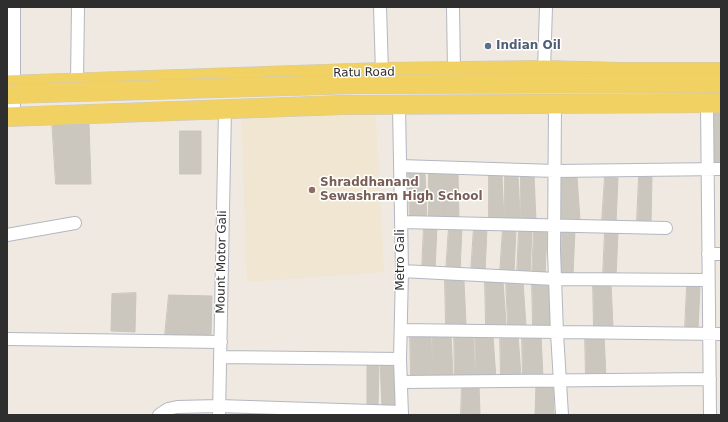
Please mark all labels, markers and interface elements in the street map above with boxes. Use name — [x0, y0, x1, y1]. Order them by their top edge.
place label: Indian Oil — [496, 39, 561, 53]
marker: Indian Oil — [483, 41, 493, 51]
street label: Ratu Road — [333, 65, 395, 81]
place label: Shraddhanand Sewashram High School — [320, 176, 483, 204]
marker: Shraddhanand Sewashram High School — [307, 185, 317, 195]
street label: Mount Motor Gali — [214, 210, 230, 314]
street label: Metro Gali — [394, 229, 408, 291]

